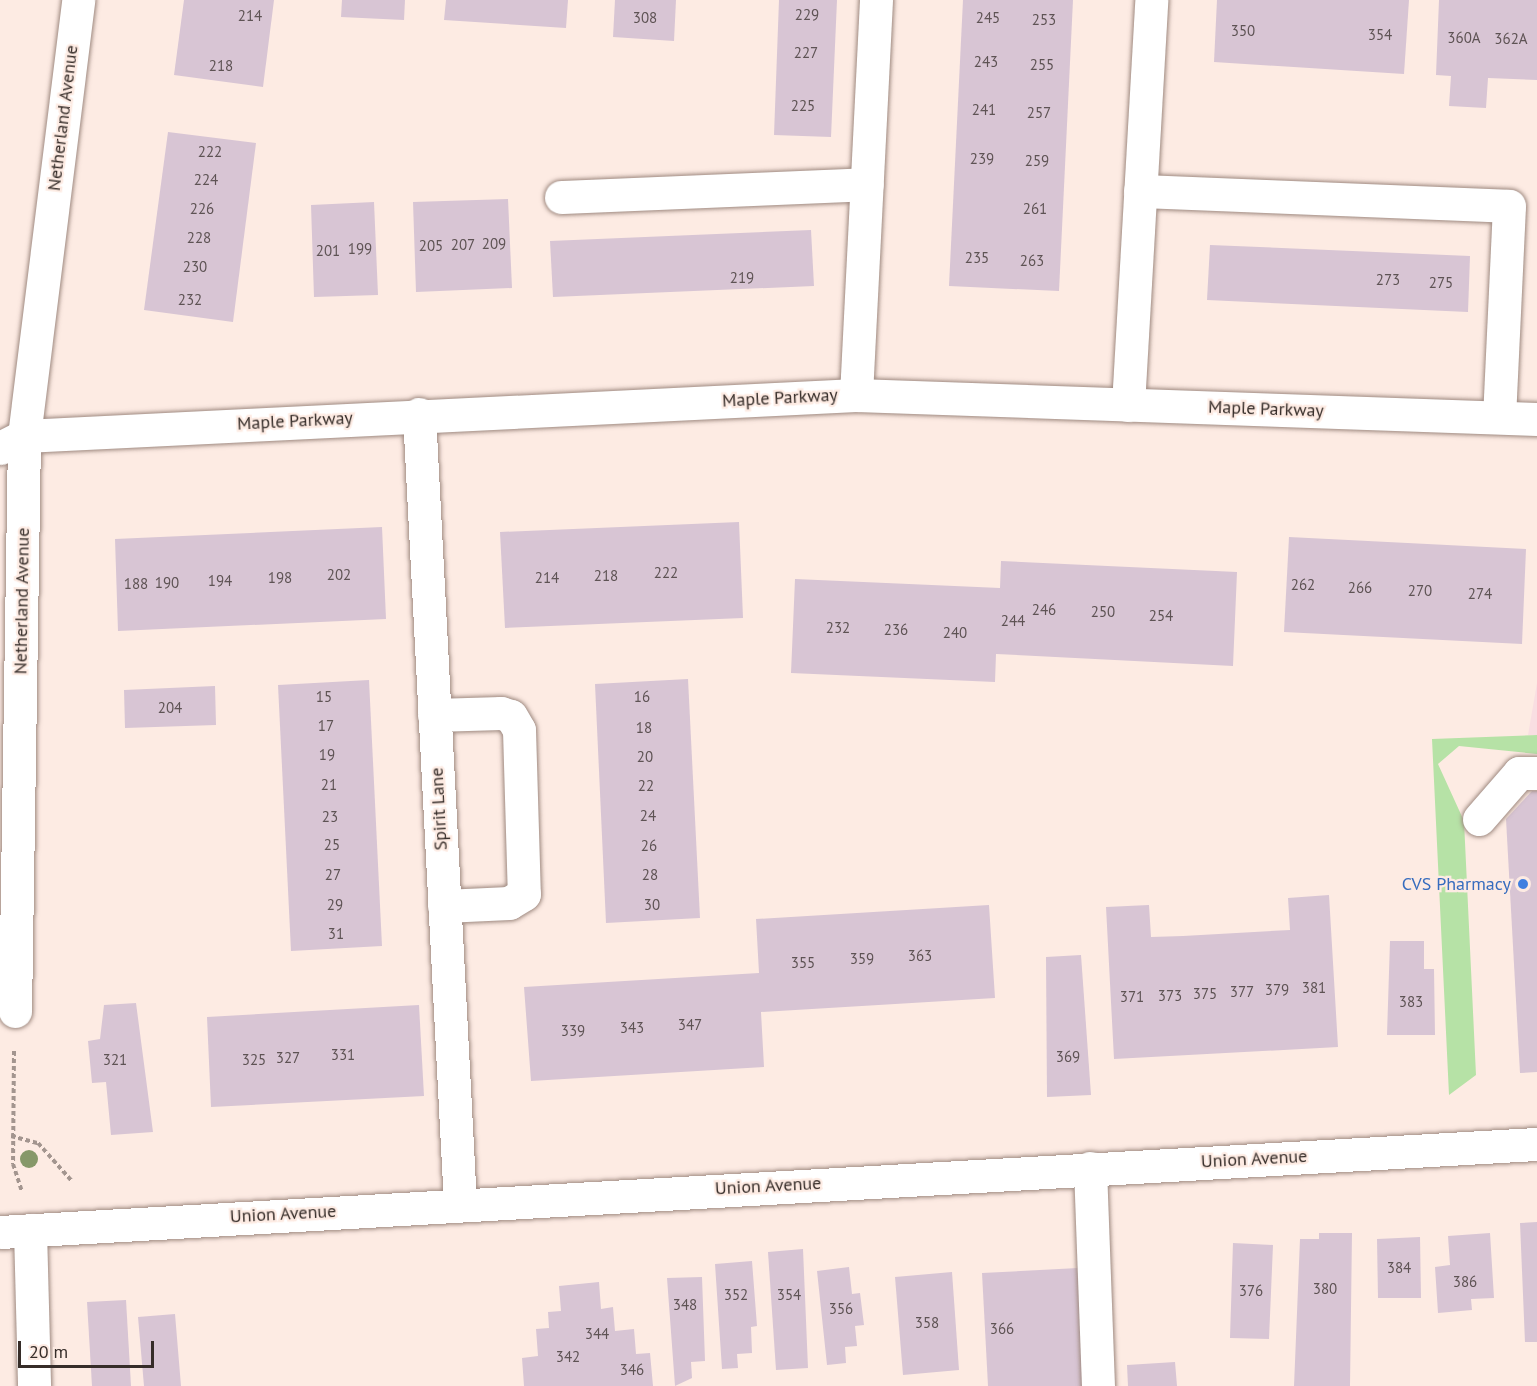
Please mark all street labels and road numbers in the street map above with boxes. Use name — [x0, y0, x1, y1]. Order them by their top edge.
street label: Netherland Avenue — [43, 44, 83, 192]
street label: Maple Parkway — [722, 384, 838, 412]
street label: Maple Parkway — [1208, 396, 1324, 422]
street label: Maple Parkway — [237, 407, 353, 435]
street label: Netherland Avenue — [10, 527, 34, 675]
street label: Spirit Lane — [426, 767, 452, 851]
street label: Union Avenue — [1200, 1145, 1308, 1173]
street label: Union Avenue — [714, 1172, 822, 1200]
street label: Union Avenue — [229, 1200, 337, 1228]

